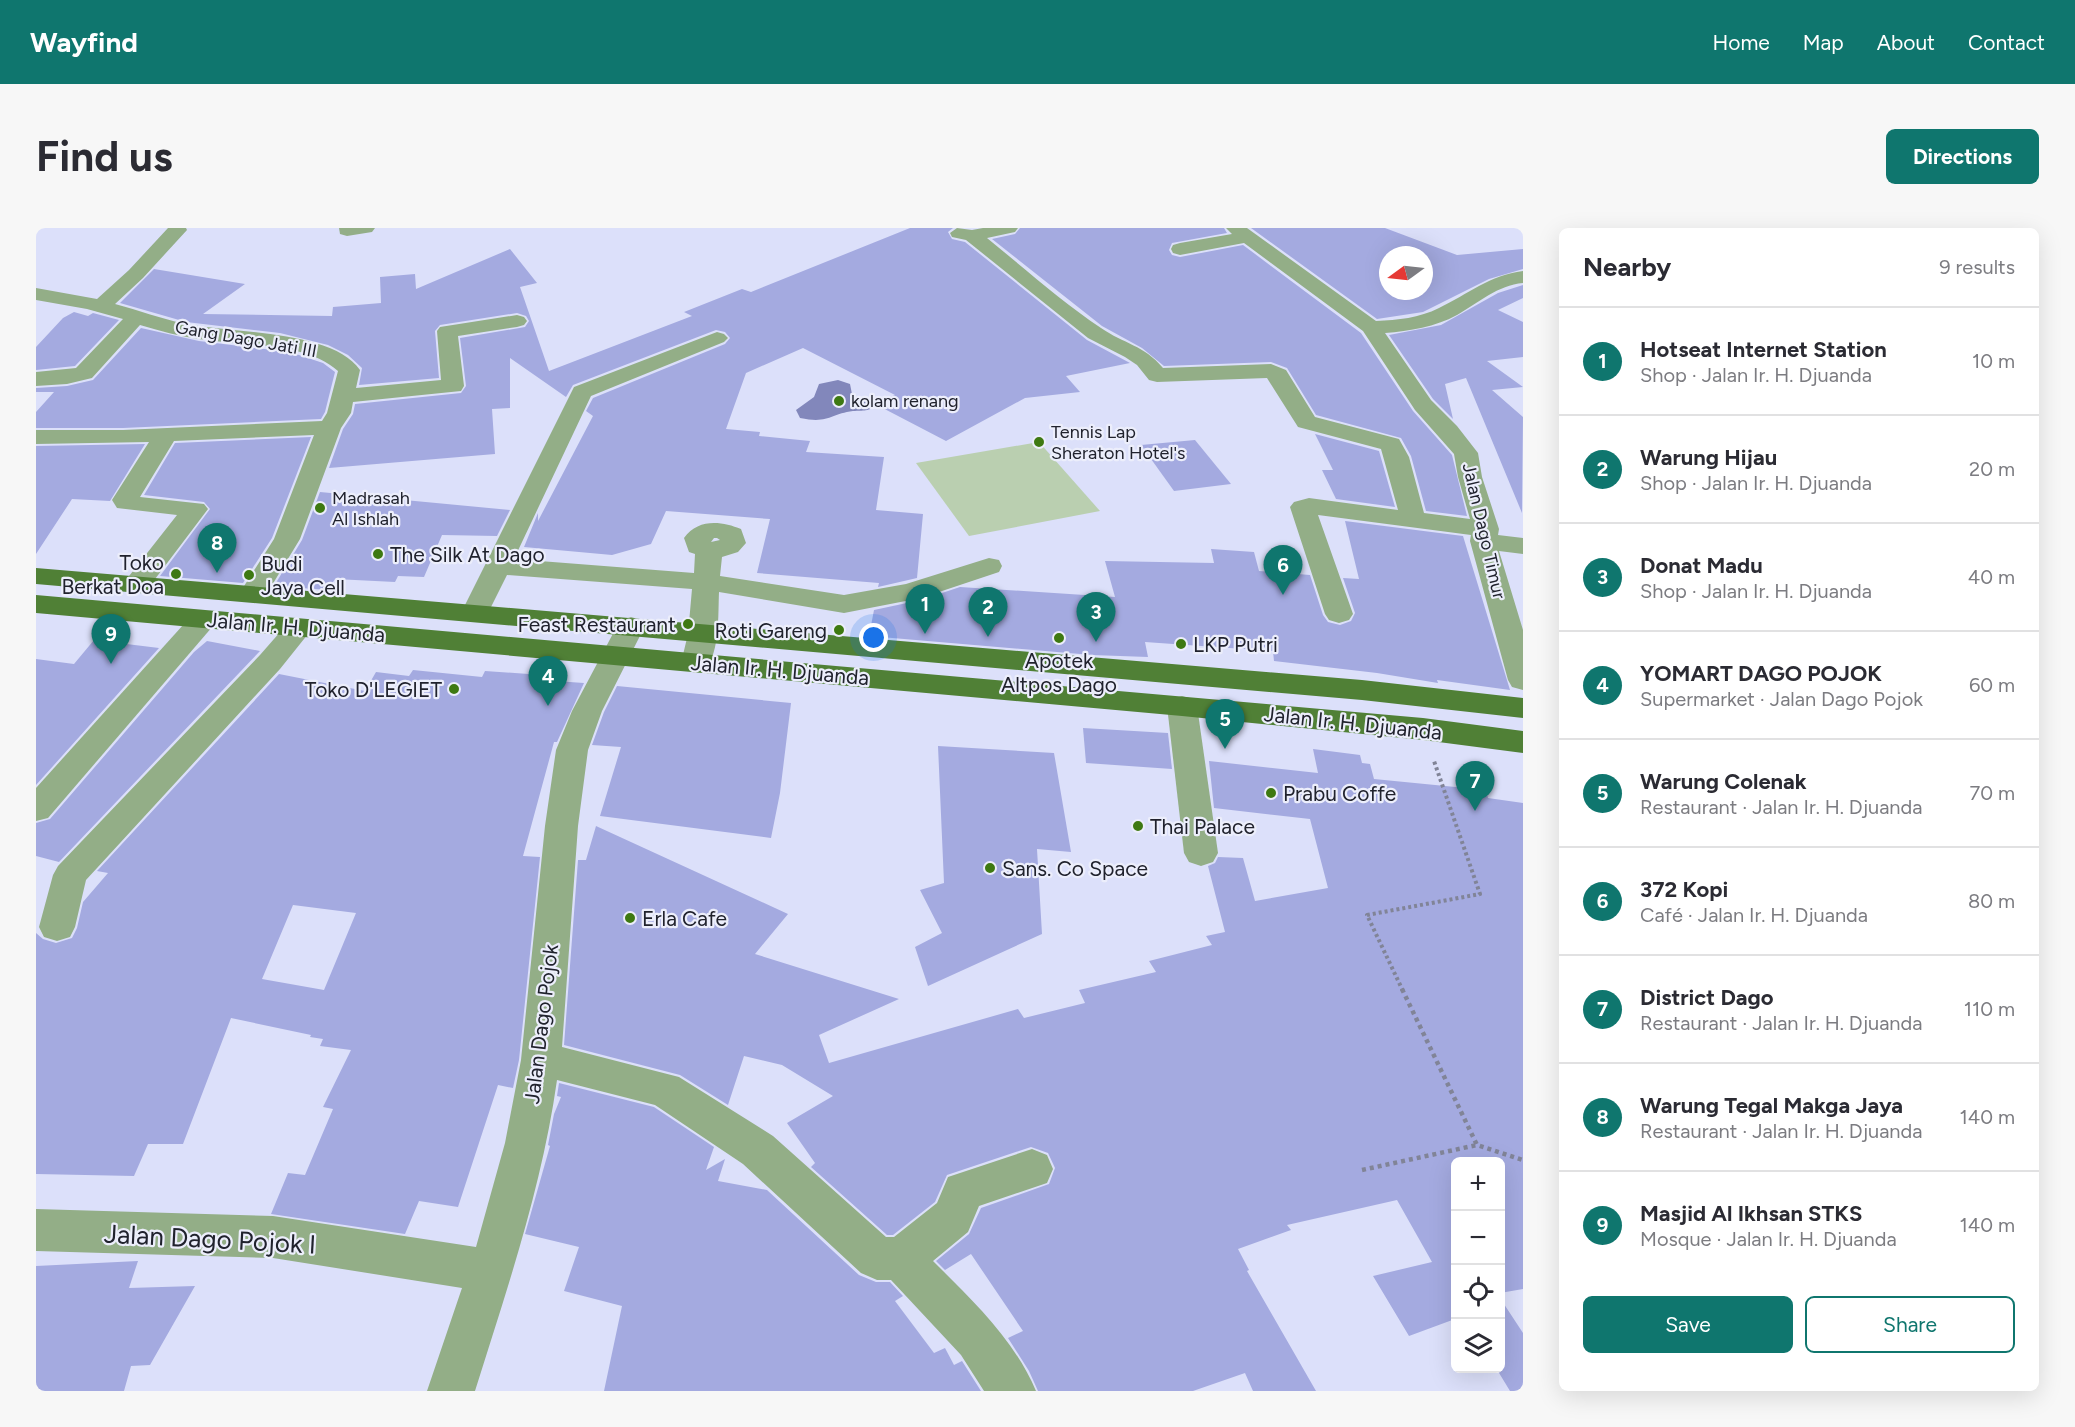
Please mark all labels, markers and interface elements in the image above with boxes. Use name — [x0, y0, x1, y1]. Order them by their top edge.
text: Wayfind — [30, 25, 138, 59]
text: Home — [1713, 30, 1770, 55]
text: Map — [1803, 30, 1844, 55]
text: About — [1877, 30, 1935, 55]
text: Contact — [1968, 30, 2045, 55]
button: Directions — [1886, 129, 2039, 184]
text: Find us — [36, 131, 173, 182]
north arrow — [1379, 246, 1433, 300]
text: Nearby — [1583, 251, 1671, 283]
text: 9 results — [1939, 255, 2015, 279]
street label: Gang Dago Jati III — [173, 316, 319, 362]
text: Hotseat Internet Station — [1640, 336, 1887, 363]
text: 1 — [1598, 349, 1607, 373]
text: 10 m — [1972, 349, 2015, 373]
text: Shop · Jalan Ir. H. Djuanda — [1640, 363, 1872, 387]
place label: kolam renang — [851, 390, 959, 412]
marker: kolam renang — [832, 394, 846, 408]
place label: Tennis Lap Sheraton Hotel's — [1051, 421, 1185, 464]
marker: Tennis Lap Sheraton Hotel's — [1032, 435, 1046, 449]
text: Warung Hijau — [1640, 444, 1777, 471]
text: 2 — [1597, 457, 1608, 481]
text: 20 m — [1969, 457, 2015, 481]
street label: Jalan Dago Timur — [1458, 461, 1510, 601]
text: Shop · Jalan Ir. H. Djuanda — [1640, 471, 1872, 495]
place label: Madrasah Al Ishlah — [332, 487, 410, 530]
marker: Madrasah Al Ishlah — [313, 501, 327, 515]
pin: 8 — [198, 524, 237, 573]
place label: The Silk At Dago — [390, 542, 545, 567]
pin: 6 — [1264, 546, 1302, 595]
marker: The Silk At Dago — [371, 547, 385, 561]
place label: Toko Berkat Doa — [61, 550, 164, 599]
place label: Budi Jaya Cell — [261, 551, 345, 600]
text: Donat Madu — [1640, 552, 1763, 579]
text: 3 — [1597, 565, 1608, 589]
text: 40 m — [1968, 565, 2015, 589]
marker: Toko Berkat Doa — [169, 567, 183, 581]
marker: Budi Jaya Cell — [242, 568, 256, 582]
text: Shop · Jalan Ir. H. Djuanda — [1640, 579, 1872, 603]
pin: 1 — [906, 584, 944, 634]
pin: 2 — [968, 588, 1008, 637]
pin: 3 — [1076, 592, 1116, 642]
street label: Jalan Ir. H. Djuanda — [206, 607, 386, 647]
place label: Feast Restaurant — [517, 612, 676, 637]
pin: 9 — [92, 614, 130, 664]
marker: Feast Restaurant — [681, 617, 695, 631]
place label: Roti Gareng — [714, 618, 827, 643]
marker: Roti Gareng — [832, 623, 846, 637]
your location — [859, 623, 888, 652]
marker: Apotek Altpos Dago — [1052, 631, 1066, 645]
place label: LKP Putri — [1193, 632, 1278, 657]
marker: LKP Putri — [1174, 637, 1188, 651]
place label: Apotek Altpos Dago — [1001, 648, 1117, 697]
street label: Jalan Ir. H. Djuanda — [690, 650, 870, 690]
pin: 4 — [528, 656, 568, 706]
text: YOMART DAGO POJOK — [1640, 660, 1882, 687]
text: 4 — [1596, 673, 1609, 697]
text: 60 m — [1969, 673, 2015, 697]
place label: Toko D'LEGIET — [305, 677, 442, 702]
marker: Toko D'LEGIET — [447, 682, 461, 696]
text: Supermarket · Jalan Dago Pojok — [1640, 687, 1923, 711]
pin: 5 — [1206, 700, 1244, 749]
street label: Jalan Ir. H. Djuanda — [1263, 701, 1443, 745]
pin: 7 — [1456, 762, 1494, 811]
text: Warung Colenak — [1640, 768, 1807, 795]
place label: Prabu Coffe — [1283, 781, 1396, 806]
text: 5 — [1597, 781, 1608, 805]
text: 70 m — [1969, 781, 2015, 805]
marker: Prabu Coffe — [1264, 786, 1278, 800]
text: Restaurant · Jalan Ir. H. Djuanda — [1640, 795, 1922, 819]
place label: Thai Palace — [1150, 814, 1255, 839]
marker: Thai Palace — [1131, 819, 1145, 833]
place label: Sans. Co Space — [1002, 856, 1148, 881]
marker: Sans. Co Space — [983, 861, 997, 875]
text: 372 Kopi — [1640, 876, 1728, 903]
text: 6 — [1597, 889, 1608, 913]
text: 80 m — [1968, 889, 2015, 913]
text: Café · Jalan Ir. H. Djuanda — [1640, 903, 1868, 927]
place label: Erla Cafe — [642, 906, 727, 931]
marker: Erla Cafe — [623, 911, 637, 925]
street label: Jalan Dago Pojok — [519, 942, 563, 1105]
text: District Dago — [1640, 984, 1774, 1011]
text: 7 — [1597, 997, 1608, 1021]
text: 110 m — [1964, 997, 2015, 1021]
text: Restaurant · Jalan Ir. H. Djuanda — [1640, 1011, 1922, 1035]
text: Warung Tegal Makga Jaya — [1640, 1092, 1903, 1119]
text: 8 — [1596, 1105, 1609, 1129]
text: 140 m — [1960, 1105, 2015, 1129]
text: Restaurant · Jalan Ir. H. Djuanda — [1640, 1119, 1922, 1143]
map controls — [1451, 1157, 1505, 1373]
button: + — [1451, 1157, 1505, 1211]
text: Masjid Al Ikhsan STKS — [1640, 1200, 1862, 1227]
button: − — [1451, 1211, 1505, 1265]
text: 9 — [1597, 1213, 1608, 1237]
text: 140 m — [1960, 1213, 2015, 1237]
street label: Jalan Dago Pojok I — [103, 1217, 317, 1261]
text: Mosque · Jalan Ir. H. Djuanda — [1640, 1227, 1897, 1251]
button: locate — [1451, 1265, 1505, 1319]
button: Save — [1583, 1296, 1793, 1353]
button: Share — [1805, 1296, 2015, 1353]
button: layers — [1451, 1319, 1505, 1373]

